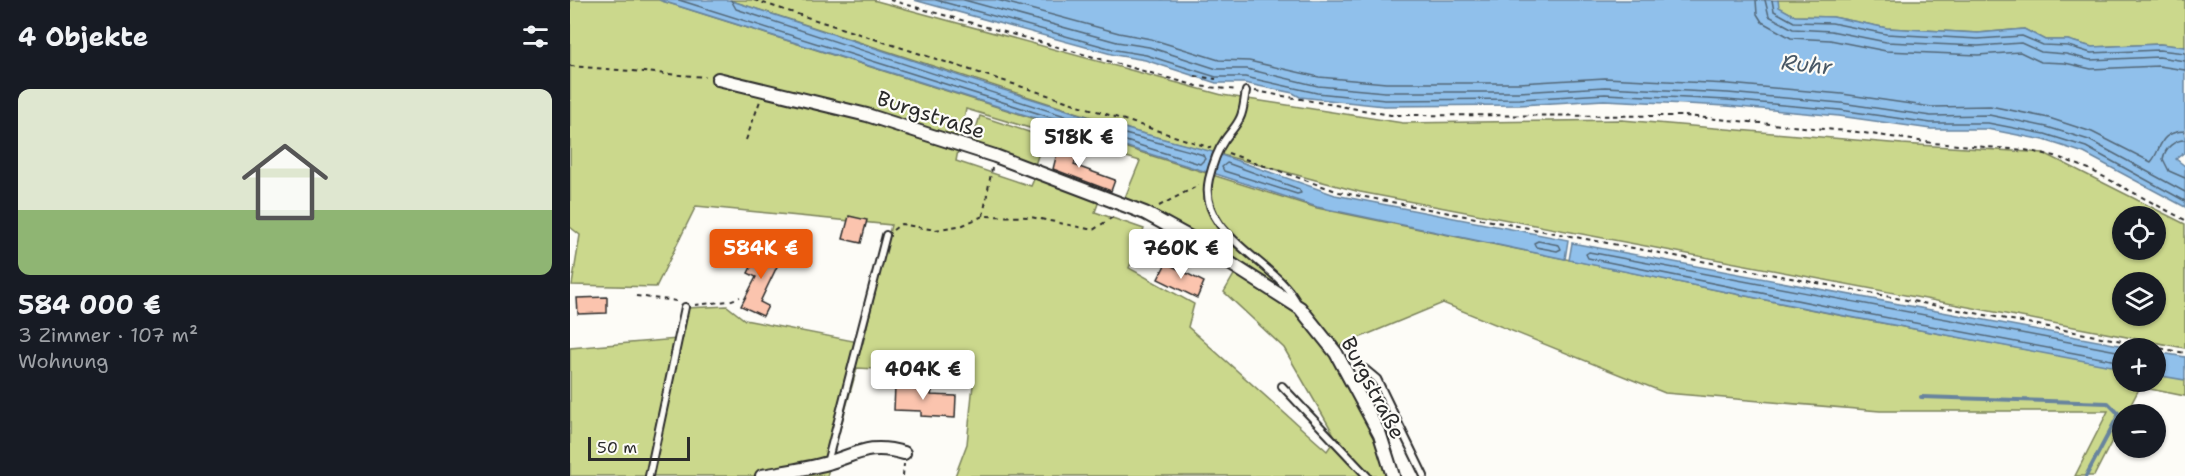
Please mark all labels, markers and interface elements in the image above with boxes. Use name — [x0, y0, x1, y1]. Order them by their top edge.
text: 4 Objekte — [18, 19, 148, 54]
icon: filters — [519, 20, 552, 53]
water label: Ruhr — [1780, 47, 1835, 82]
street label: Burgstraße — [873, 84, 989, 146]
pin: 518K € — [1030, 118, 1128, 169]
text: 518K € — [1044, 124, 1114, 150]
icon: home — [231, 128, 339, 236]
map controls — [2112, 206, 2166, 458]
button: locate — [2112, 206, 2166, 260]
pin: 584K € — [712, 229, 810, 280]
pin: 760K € — [1132, 229, 1230, 280]
text: 584K € — [724, 235, 798, 261]
text: 760K € — [1143, 235, 1219, 261]
button: layers — [2112, 272, 2166, 326]
text: 584 000 € — [18, 287, 161, 322]
text: 3 Zimmer · 107 m² — [18, 322, 198, 348]
street label: Burgstraße — [1334, 332, 1412, 444]
button: + — [2112, 338, 2166, 392]
text: Wohnung — [18, 348, 109, 374]
pin: 404K € — [874, 350, 972, 401]
text: 404K € — [885, 356, 961, 382]
button: − — [2112, 404, 2166, 458]
scale bar — [588, 434, 690, 462]
text: 50 m — [597, 437, 637, 458]

